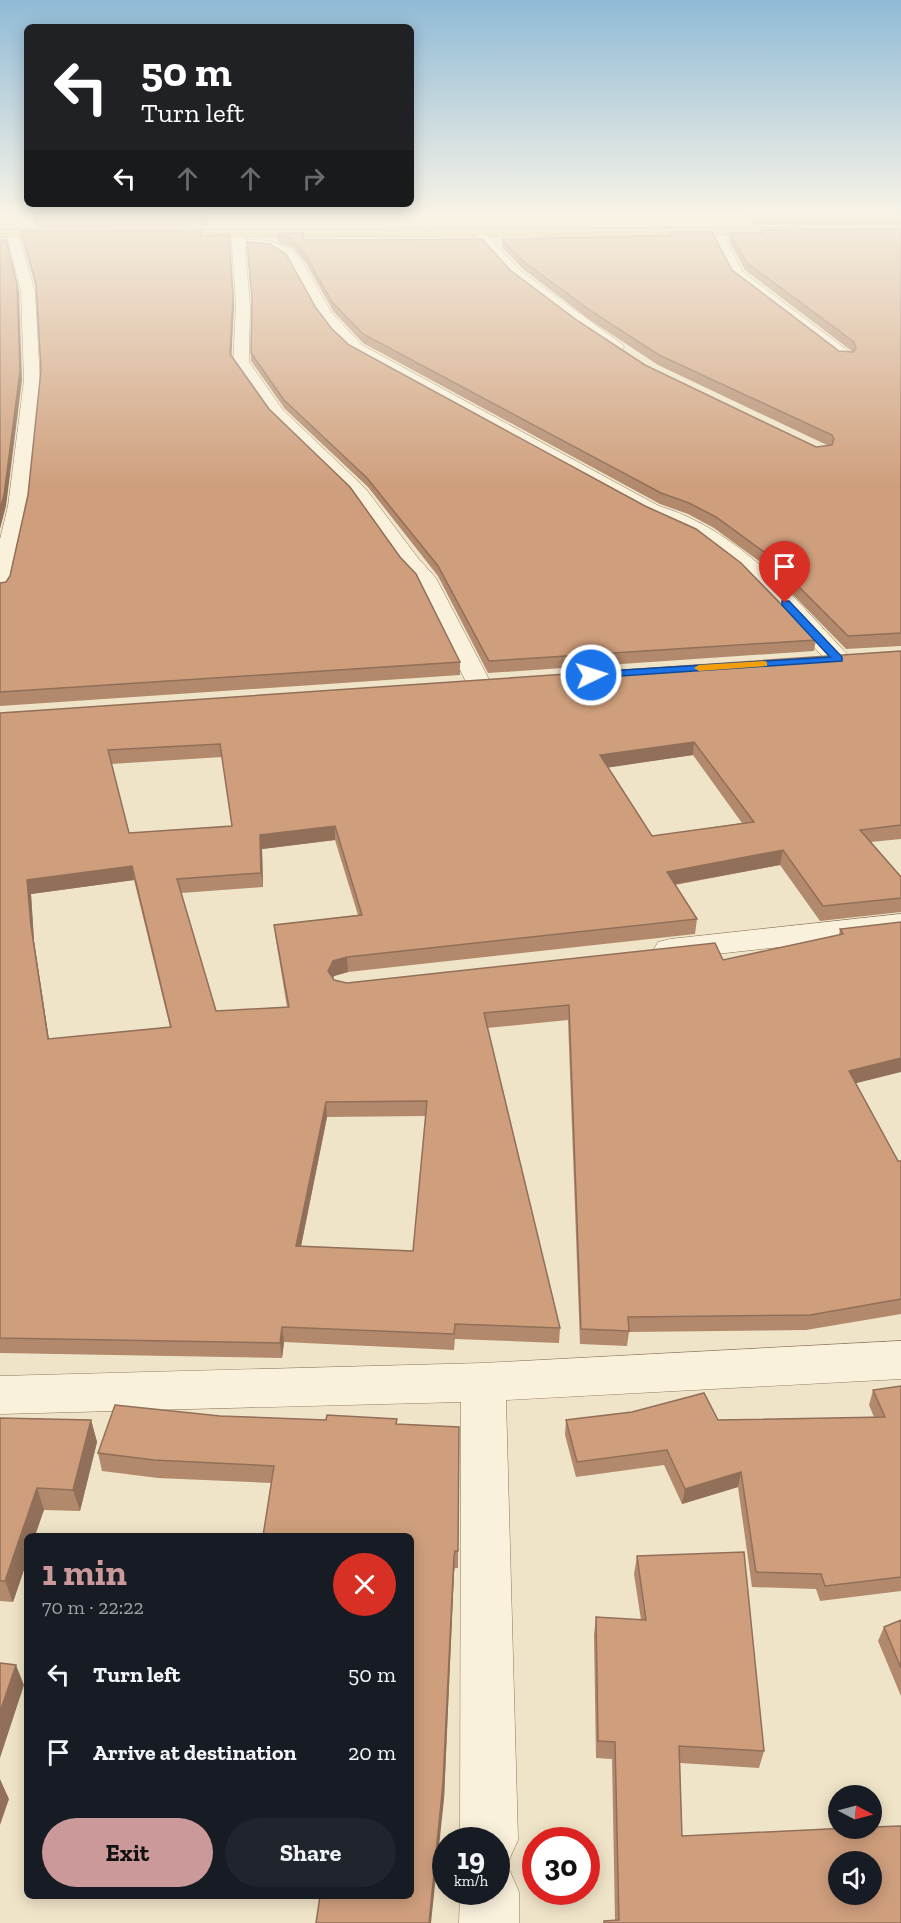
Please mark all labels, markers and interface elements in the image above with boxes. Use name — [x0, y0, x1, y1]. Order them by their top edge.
text: 50 m — [141, 46, 232, 97]
icon: left — [42, 48, 120, 126]
text: Turn left — [141, 97, 244, 129]
icon: left — [108, 162, 141, 195]
icon: ahead — [171, 162, 204, 195]
icon: ahead — [234, 162, 267, 195]
icon: right — [297, 162, 330, 195]
pin — [759, 541, 810, 603]
icon: arrive — [768, 550, 801, 583]
position arrow — [559, 643, 623, 707]
text: 1 min — [42, 1551, 127, 1594]
button: close — [333, 1553, 396, 1616]
text: 70 m · 22:22 — [42, 1595, 144, 1619]
icon: left — [42, 1658, 75, 1691]
text: Turn left — [93, 1661, 180, 1688]
text: 50 m — [348, 1661, 396, 1688]
icon: arrive — [42, 1736, 75, 1769]
text: Arrive at destination — [93, 1739, 296, 1766]
text: 20 m — [348, 1739, 396, 1766]
north arrow — [828, 1785, 882, 1839]
map controls — [828, 1785, 882, 1905]
button: Exit — [42, 1818, 213, 1887]
button: Share — [225, 1818, 396, 1887]
speed limit sign: 30 — [522, 1827, 600, 1905]
text: 19 — [457, 1841, 485, 1877]
button: sound — [828, 1851, 882, 1905]
text: km/h — [454, 1872, 488, 1890]

